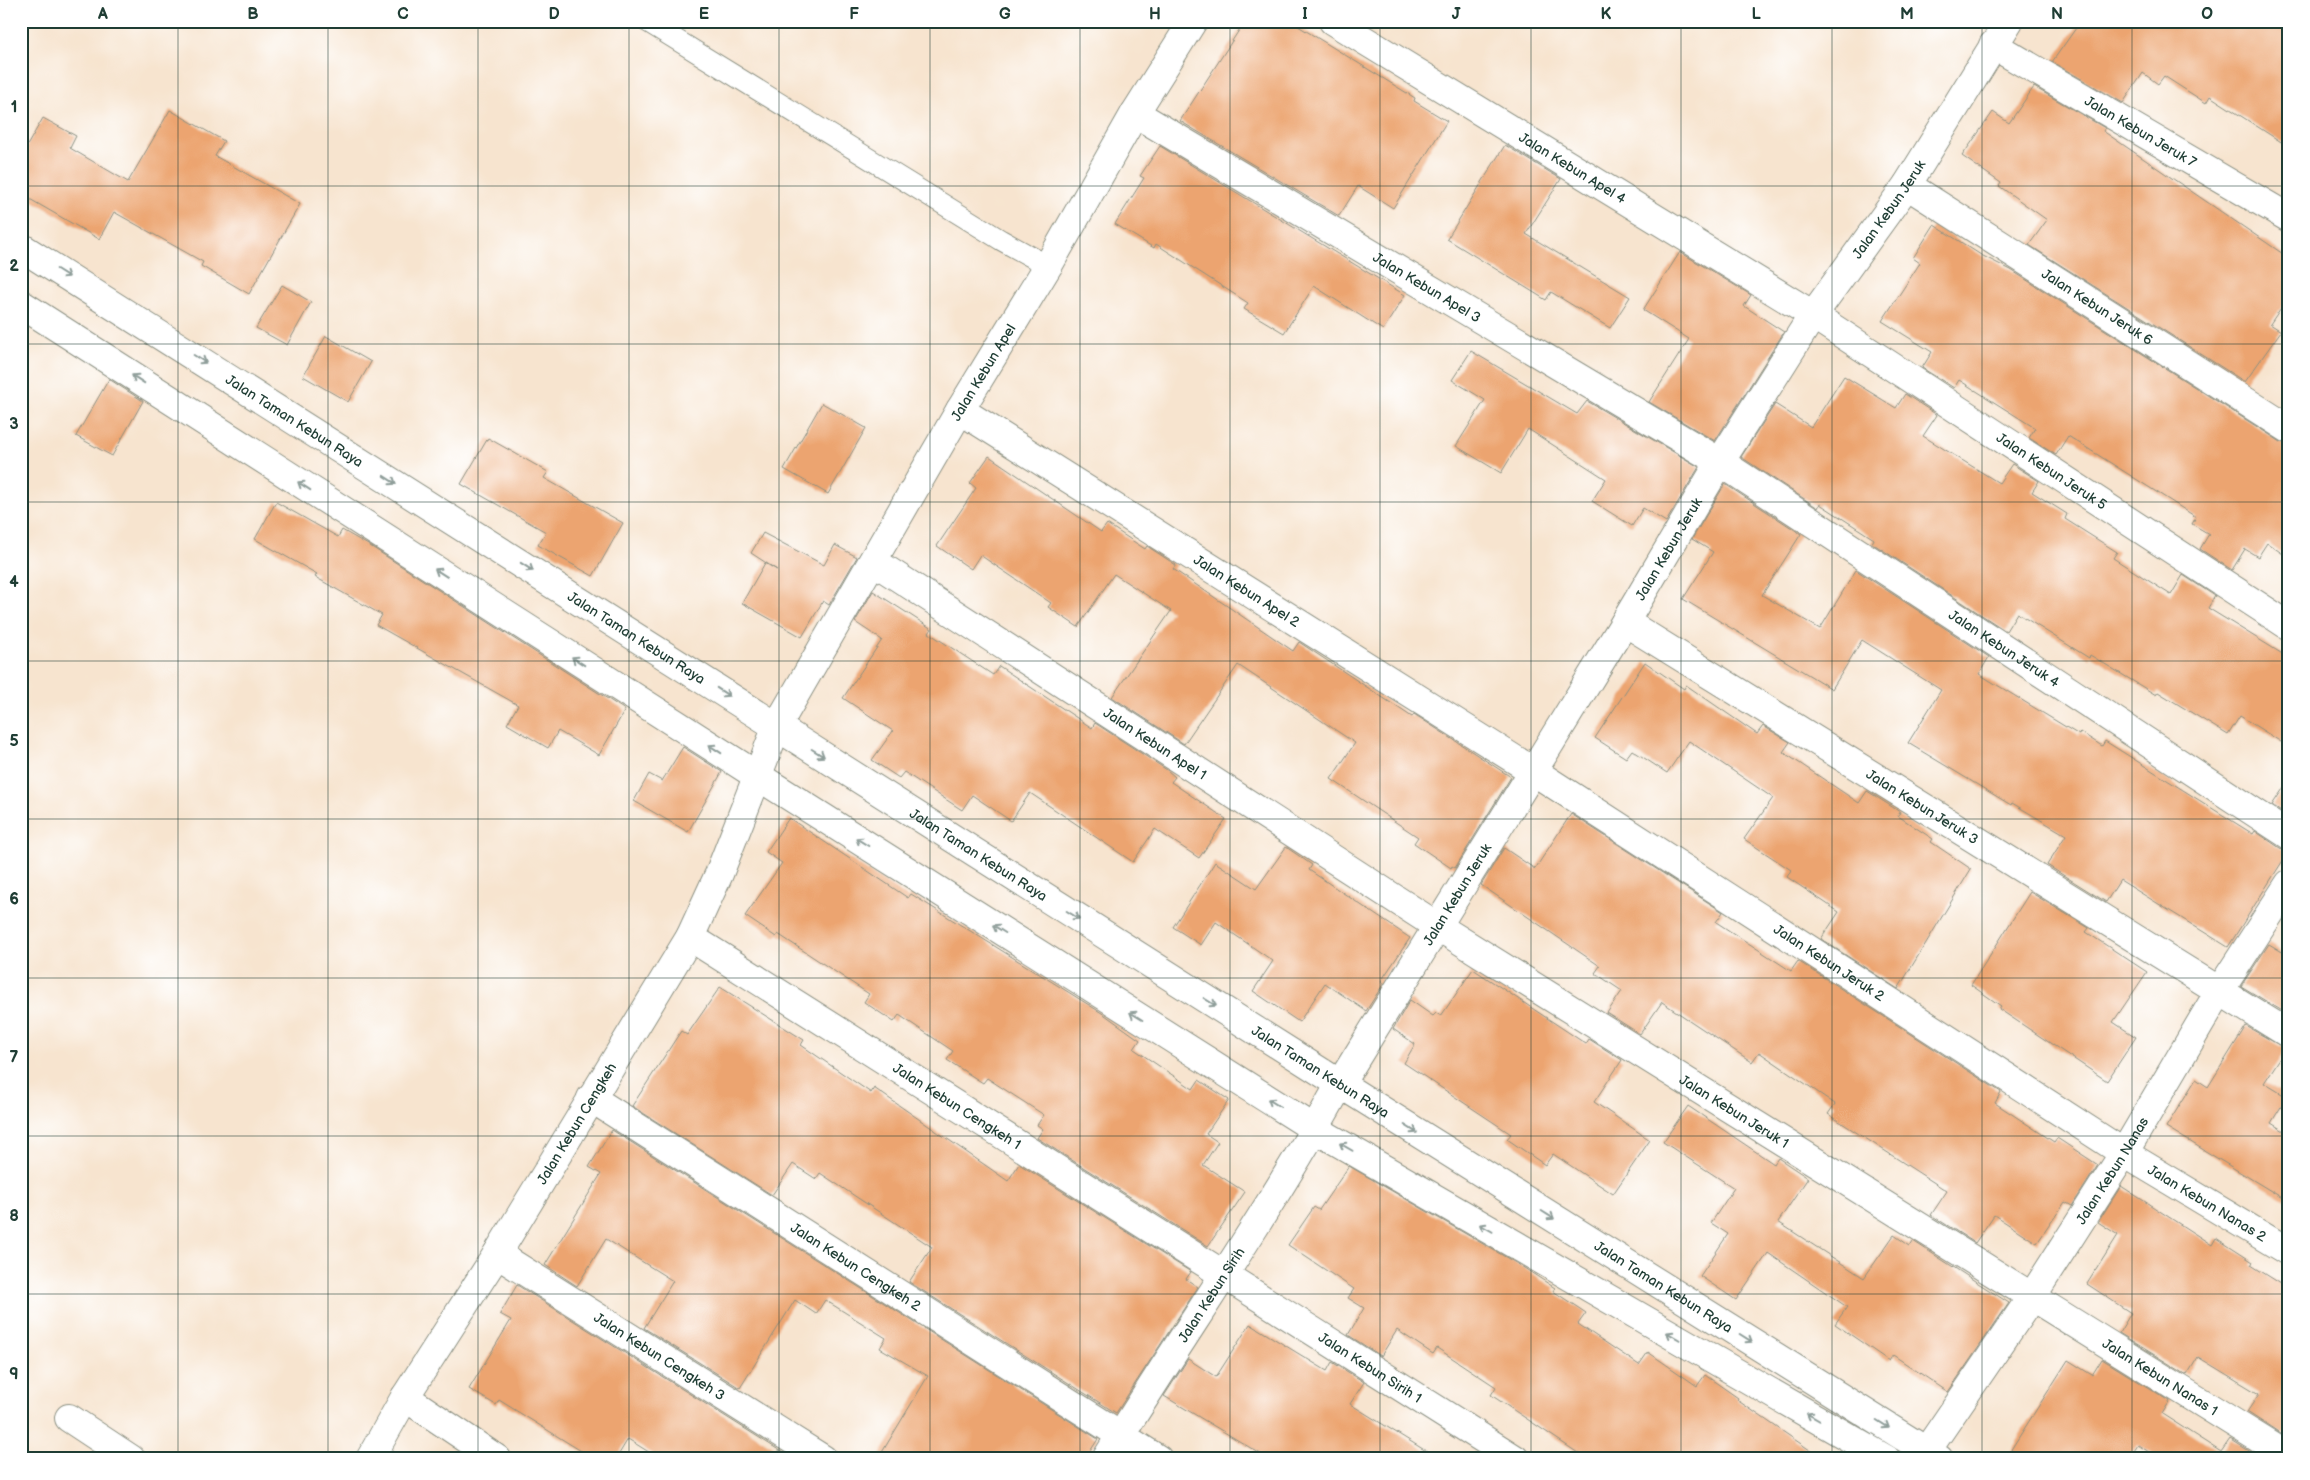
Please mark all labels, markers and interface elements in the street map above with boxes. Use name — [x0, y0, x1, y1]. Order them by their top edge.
text: A — [97, 5, 108, 24]
text: B — [247, 5, 259, 24]
text: C — [397, 5, 409, 24]
text: D — [548, 5, 560, 24]
text: E — [699, 5, 709, 24]
text: F — [849, 5, 859, 24]
text: G — [999, 5, 1011, 24]
text: H — [1149, 5, 1161, 24]
text: I — [1302, 5, 1308, 24]
text: J — [1452, 5, 1461, 24]
text: K — [1601, 5, 1612, 24]
text: L — [1751, 5, 1761, 24]
text: M — [1900, 5, 1914, 24]
text: N — [2051, 5, 2063, 24]
text: O — [2201, 5, 2213, 24]
street label: Jalan Kebun Jeruk 7 — [2082, 92, 2200, 171]
text: 1 — [11, 98, 17, 117]
street label: Jalan Kebun Apel 4 — [1516, 129, 1630, 207]
street label: Jalan Kebun Jeruk — [1848, 157, 1929, 262]
street label: Jalan Kebun Apel 3 — [1370, 248, 1484, 326]
text: 2 — [9, 257, 19, 276]
street label: Jalan Kebun Jeruk 6 — [2039, 265, 2157, 349]
one-way arrow — [55, 268, 69, 278]
street label: Jalan Kebun Apel — [947, 321, 1019, 424]
one-way arrow — [193, 354, 207, 364]
street label: Jalan Taman Kebun Raya — [223, 371, 367, 471]
one-way arrow — [132, 374, 146, 384]
text: 3 — [9, 415, 19, 434]
street label: Jalan Kebun Jeruk 5 — [1993, 429, 2110, 513]
one-way arrow — [383, 474, 397, 485]
one-way arrow — [298, 480, 312, 490]
street label: Jalan Kebun Jeruk — [1631, 494, 1706, 603]
street label: Jalan Kebun Apel 2 — [1191, 551, 1304, 631]
one-way arrow — [520, 562, 534, 572]
one-way arrow — [434, 568, 448, 579]
text: 4 — [9, 573, 19, 592]
street label: Jalan Taman Kebun Raya — [565, 588, 708, 688]
street label: Jalan Kebun Jeruk 4 — [1946, 606, 2063, 691]
one-way arrow — [571, 656, 585, 666]
one-way arrow — [716, 687, 730, 698]
street label: Jalan Kebun Apel 1 — [1100, 704, 1210, 783]
text: 5 — [9, 732, 19, 751]
one-way arrow — [708, 744, 722, 754]
one-way arrow — [810, 748, 824, 758]
street label: Jalan Kebun Jeruk 3 — [1863, 765, 1982, 848]
street label: Jalan Taman Kebun Raya — [907, 805, 1050, 905]
one-way arrow — [855, 837, 869, 847]
street label: Jalan Kebun Jeruk — [1419, 840, 1495, 948]
text: 6 — [9, 890, 19, 909]
one-way arrow — [1066, 910, 1080, 920]
street label: Jalan Kebun Jeruk 2 — [1771, 920, 1888, 1005]
one-way arrow — [992, 924, 1006, 935]
one-way arrow — [1203, 997, 1217, 1007]
one-way arrow — [1130, 1011, 1144, 1021]
street label: Jalan Taman Kebun Raya — [1249, 1022, 1393, 1121]
text: 7 — [10, 1048, 19, 1067]
street label: Jalan Kebun Cengkeh 1 — [890, 1059, 1024, 1153]
street label: Jalan Kebun Cengkeh — [533, 1060, 620, 1187]
street label: Jalan Kebun Jeruk 1 — [1676, 1071, 1792, 1152]
one-way arrow — [1267, 1098, 1281, 1108]
street label: Jalan Kebun Nanas — [2072, 1114, 2152, 1227]
one-way arrow — [1403, 1124, 1417, 1134]
one-way arrow — [1338, 1142, 1353, 1152]
street label: Jalan Kebun Nanas 2 — [2145, 1161, 2270, 1245]
text: 8 — [9, 1207, 19, 1226]
one-way arrow — [1541, 1210, 1555, 1220]
street label: Jalan Kebun Cengkeh 2 — [788, 1219, 925, 1315]
one-way arrow — [1480, 1223, 1494, 1233]
street label: Jalan Taman Kebun Raya — [1592, 1237, 1736, 1336]
street label: Jalan Kebun Sirih — [1174, 1244, 1248, 1345]
street label: Jalan Kebun Cengkeh 3 — [591, 1309, 728, 1404]
street label: Jalan Kebun Sirih 1 — [1315, 1328, 1425, 1406]
one-way arrow — [1666, 1330, 1680, 1340]
one-way arrow — [1738, 1333, 1752, 1343]
street label: Jalan Kebun Nanas 1 — [2099, 1334, 2221, 1419]
text: 9 — [9, 1365, 19, 1384]
one-way arrow — [1806, 1412, 1821, 1422]
one-way arrow — [1876, 1419, 1890, 1429]

